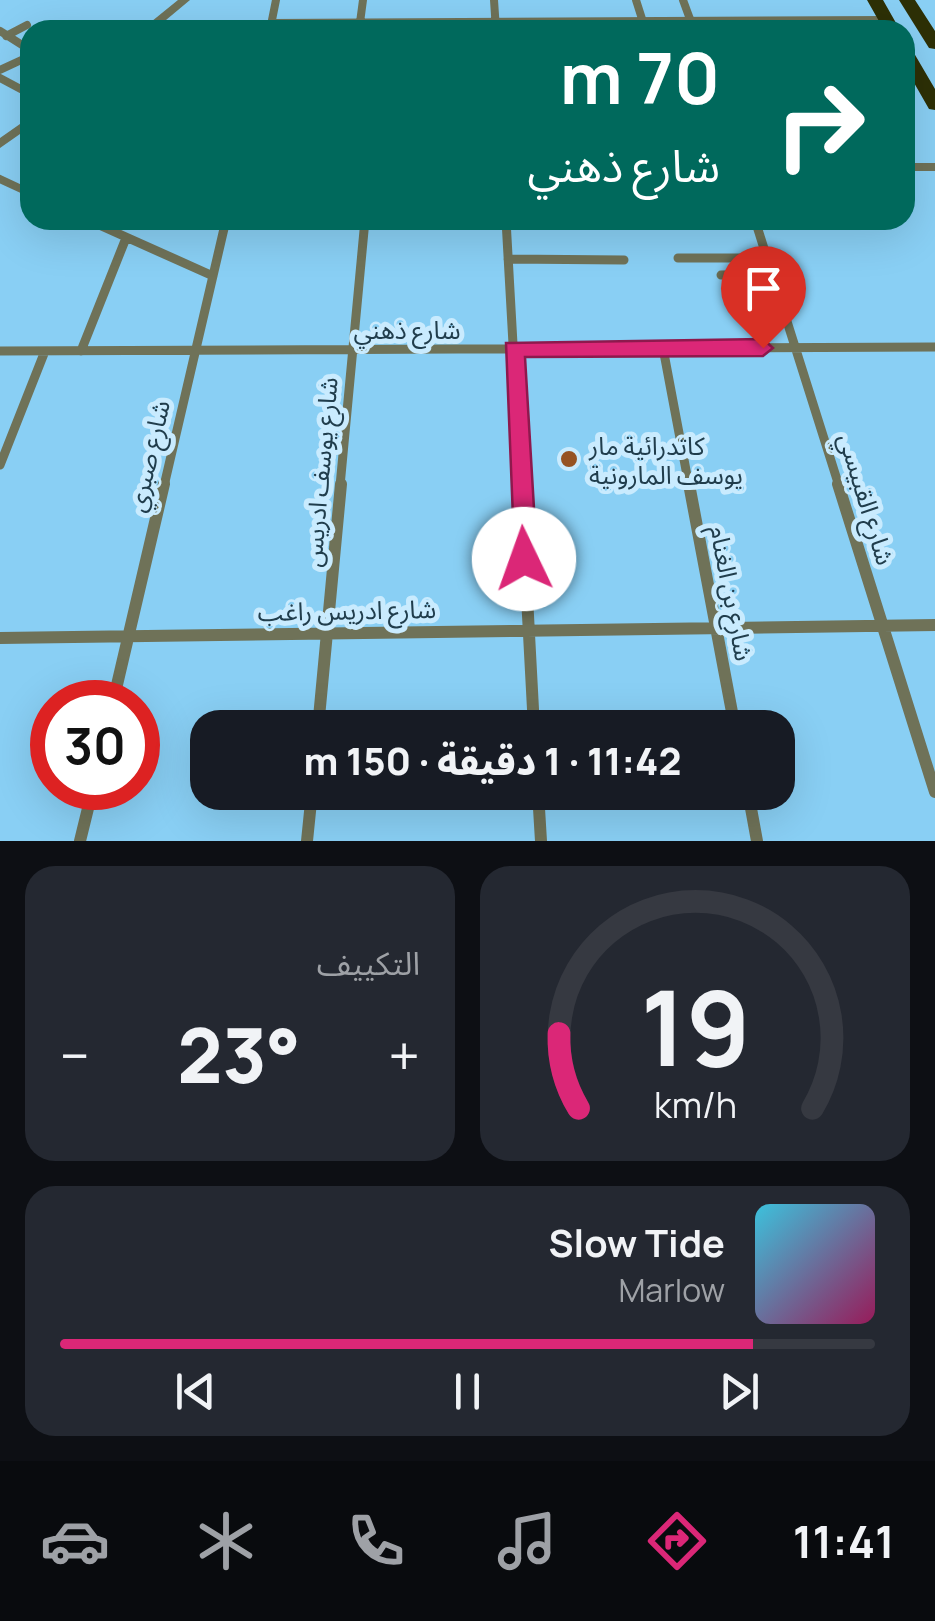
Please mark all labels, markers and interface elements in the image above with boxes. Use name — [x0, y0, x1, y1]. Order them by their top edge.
text: 70 m — [560, 29, 720, 125]
icon: right — [755, 60, 885, 190]
text: شارع ذهني — [527, 134, 720, 196]
pin — [721, 246, 806, 349]
icon: arrive — [736, 261, 791, 316]
street label: شارع ذهني — [354, 312, 460, 349]
street label: شارع يوسف ادريس — [294, 376, 348, 569]
street label: شارع صبري — [118, 397, 181, 516]
place label: كاتدرائية مار يوسف المارونية — [588, 428, 743, 492]
street label: شارع القبيسي — [828, 429, 904, 570]
marker: كاتدرائية مار يوسف المارونية — [558, 448, 580, 470]
position arrow — [472, 507, 576, 611]
street label: شارع بن الغنام — [699, 522, 762, 664]
street label: شارع ادريس راغب — [257, 591, 437, 631]
speed limit sign: 30 — [30, 680, 160, 810]
text: 11:42 · 1 دقيقة · 150 m — [304, 734, 681, 786]
text: التكييف — [317, 941, 420, 985]
text: 19 — [640, 955, 750, 1097]
text: 23° — [177, 1003, 301, 1106]
text: − — [60, 1017, 90, 1093]
text: + — [388, 1017, 420, 1093]
text: km/h — [653, 1080, 737, 1129]
text: Slow Tide — [549, 1216, 725, 1268]
text: Marlow — [618, 1268, 725, 1312]
icon: previous — [168, 1364, 223, 1419]
icon: pause — [440, 1364, 495, 1419]
icon: next — [712, 1364, 767, 1419]
icon: car — [40, 1506, 110, 1576]
icon: climate — [191, 1506, 261, 1576]
icon: phone — [341, 1506, 411, 1576]
icon: music — [492, 1506, 562, 1576]
icon: directions — [642, 1506, 712, 1576]
text: 11:41 — [793, 1510, 895, 1572]

